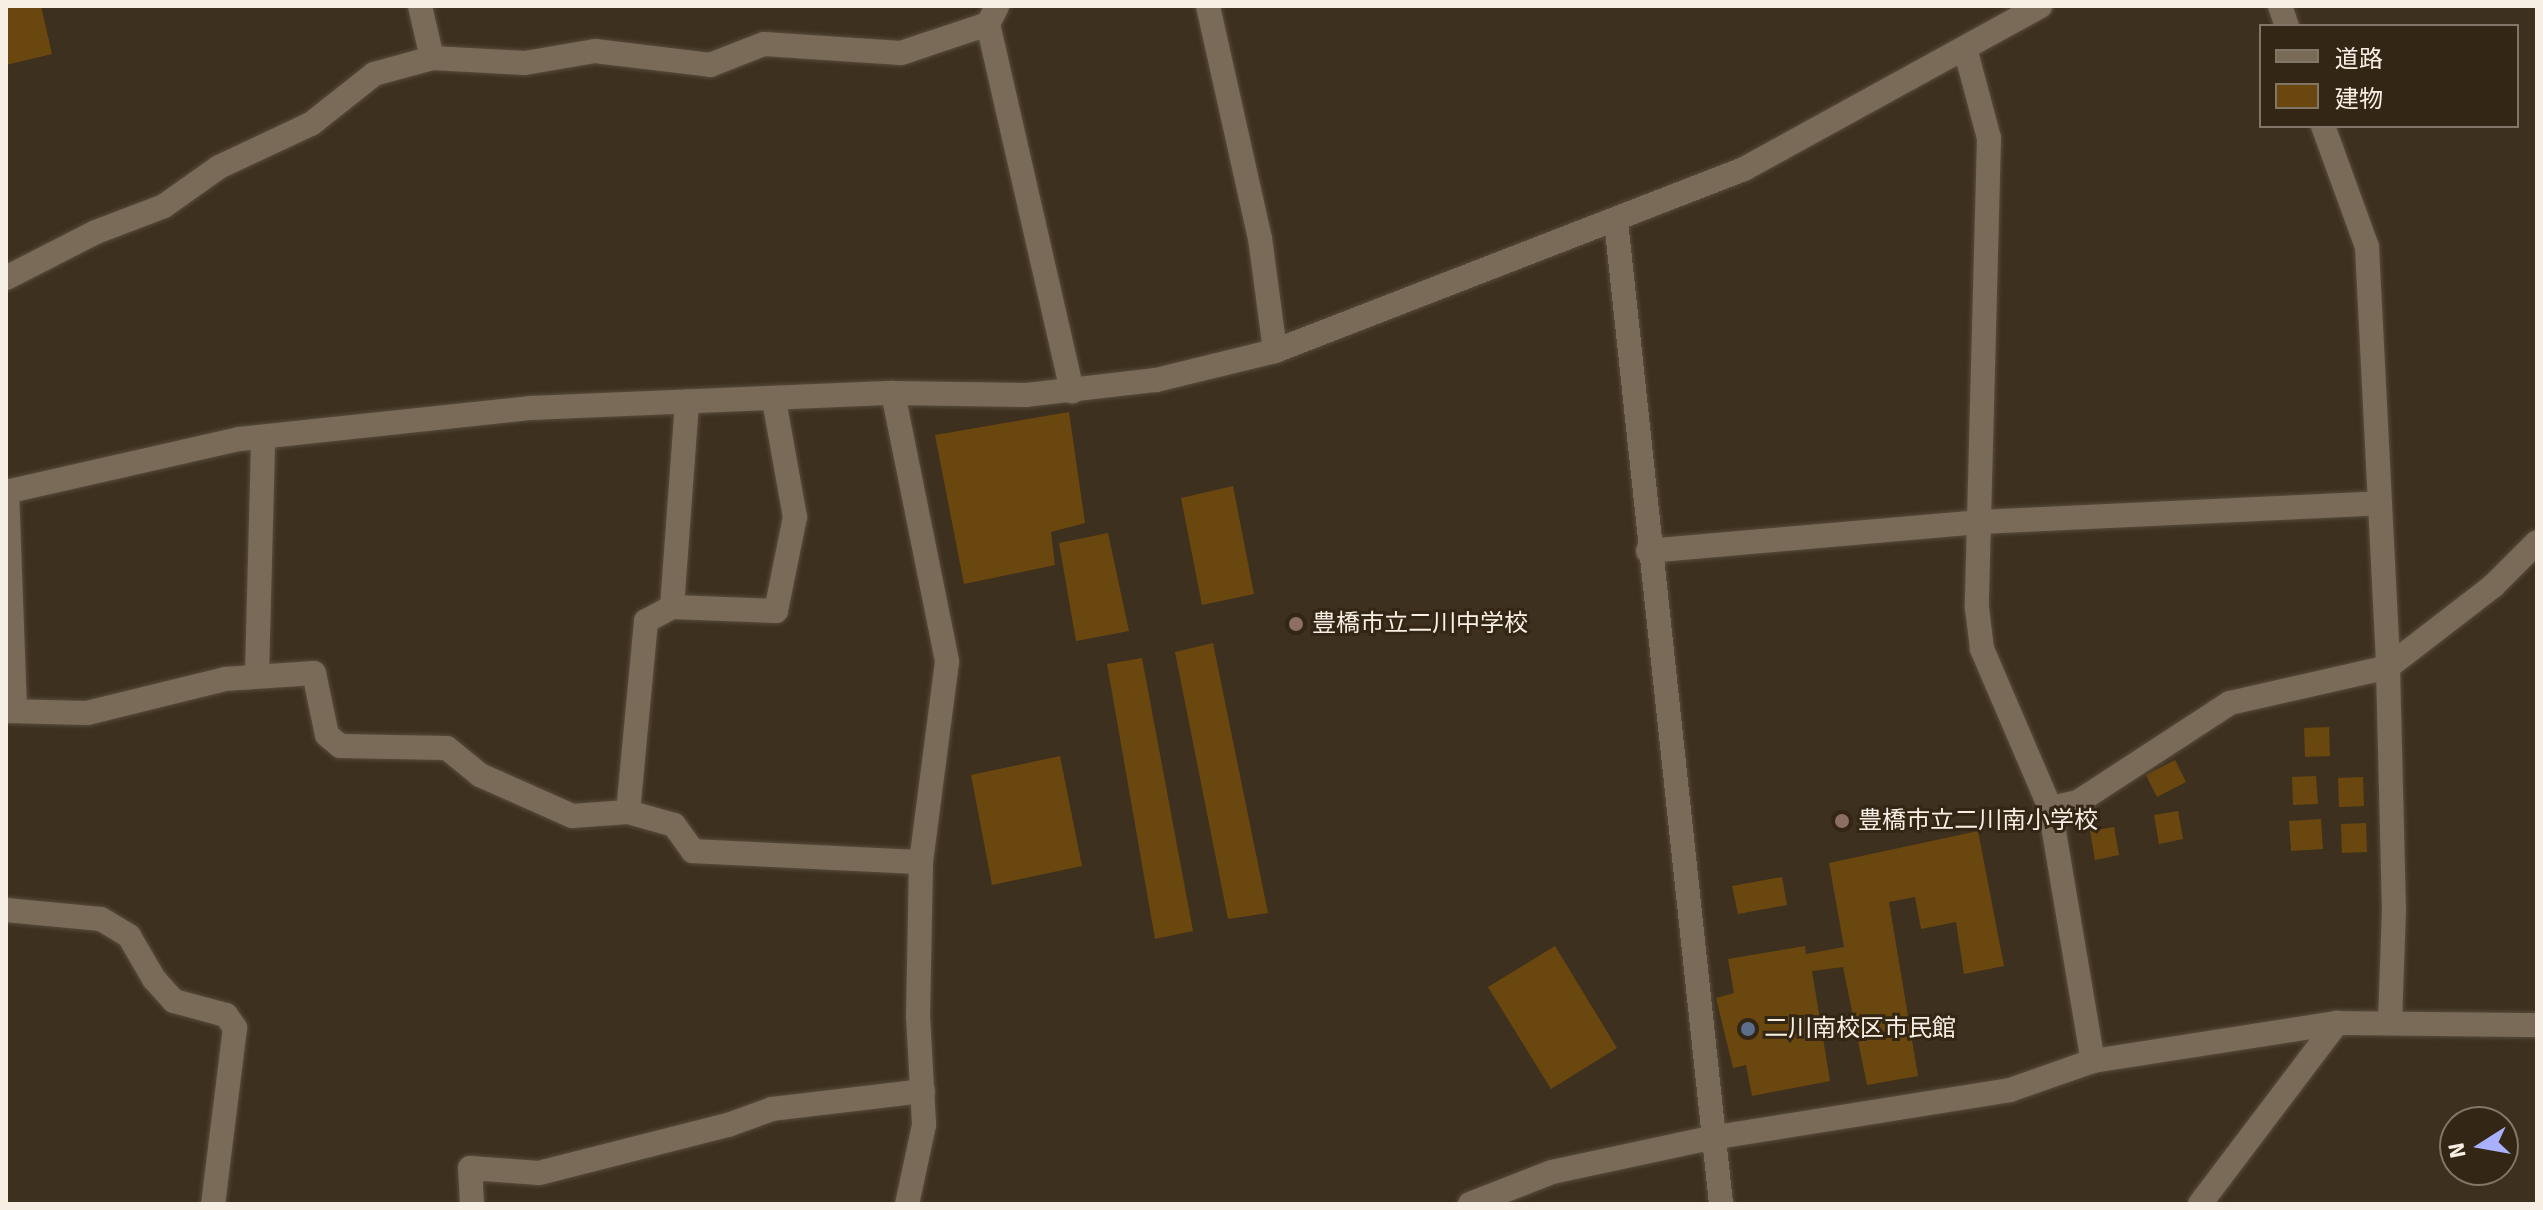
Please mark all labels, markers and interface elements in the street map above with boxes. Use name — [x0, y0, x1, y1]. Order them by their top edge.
legend — [2259, 24, 2519, 128]
text: 道路 — [2335, 44, 2383, 74]
text: 建物 — [2335, 84, 2383, 114]
place label: 豊橋市立二川中学校 — [1312, 610, 1528, 638]
marker: 豊橋市立二川中学校 — [1287, 615, 1305, 633]
place label: 豊橋市立二川南小学校 — [1858, 807, 2098, 835]
marker: 豊橋市立二川南小学校 — [1833, 812, 1851, 830]
place label: 二川南校区市民館 — [1764, 1015, 1956, 1043]
marker: 二川南校区市民館 — [1739, 1020, 1757, 1038]
north arrow — [2439, 1106, 2519, 1186]
text: N — [2442, 1140, 2472, 1160]

